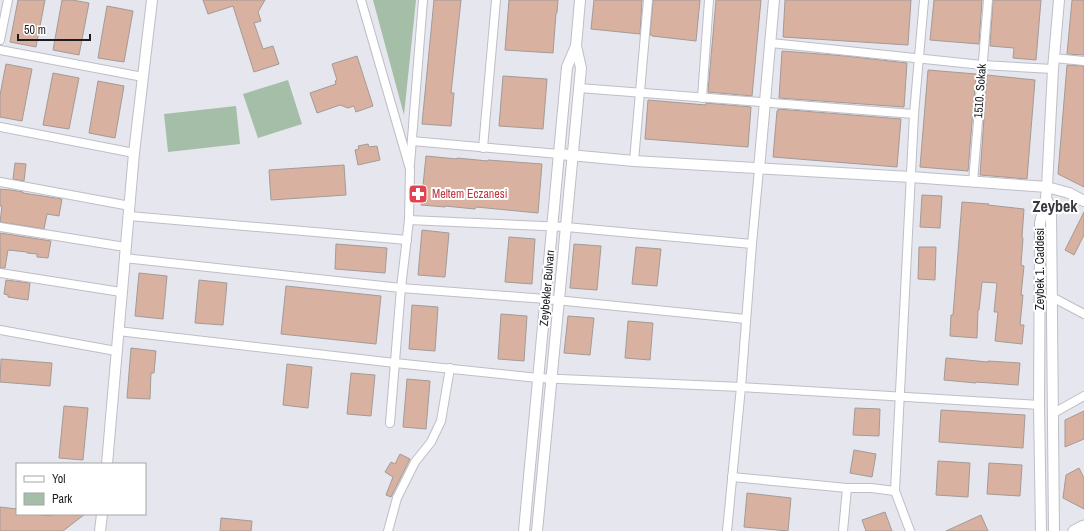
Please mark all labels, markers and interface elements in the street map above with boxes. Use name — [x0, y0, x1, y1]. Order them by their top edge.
scale bar — [18, 16, 90, 42]
text: 50 m — [24, 22, 46, 38]
street label: 1510. Sokak — [970, 63, 990, 119]
pharmacy icon: Meltem Eczanesi — [407, 183, 429, 205]
place label: Meltem Eczanesi — [432, 186, 507, 202]
district label: Zeybek — [1032, 195, 1078, 217]
street label: Zeybek 1. Caddesi — [1032, 228, 1048, 310]
street label: Zeybekler Bulvarı — [536, 249, 558, 327]
legend — [16, 463, 146, 515]
text: Yol — [52, 471, 65, 487]
text: Park — [52, 491, 72, 507]

